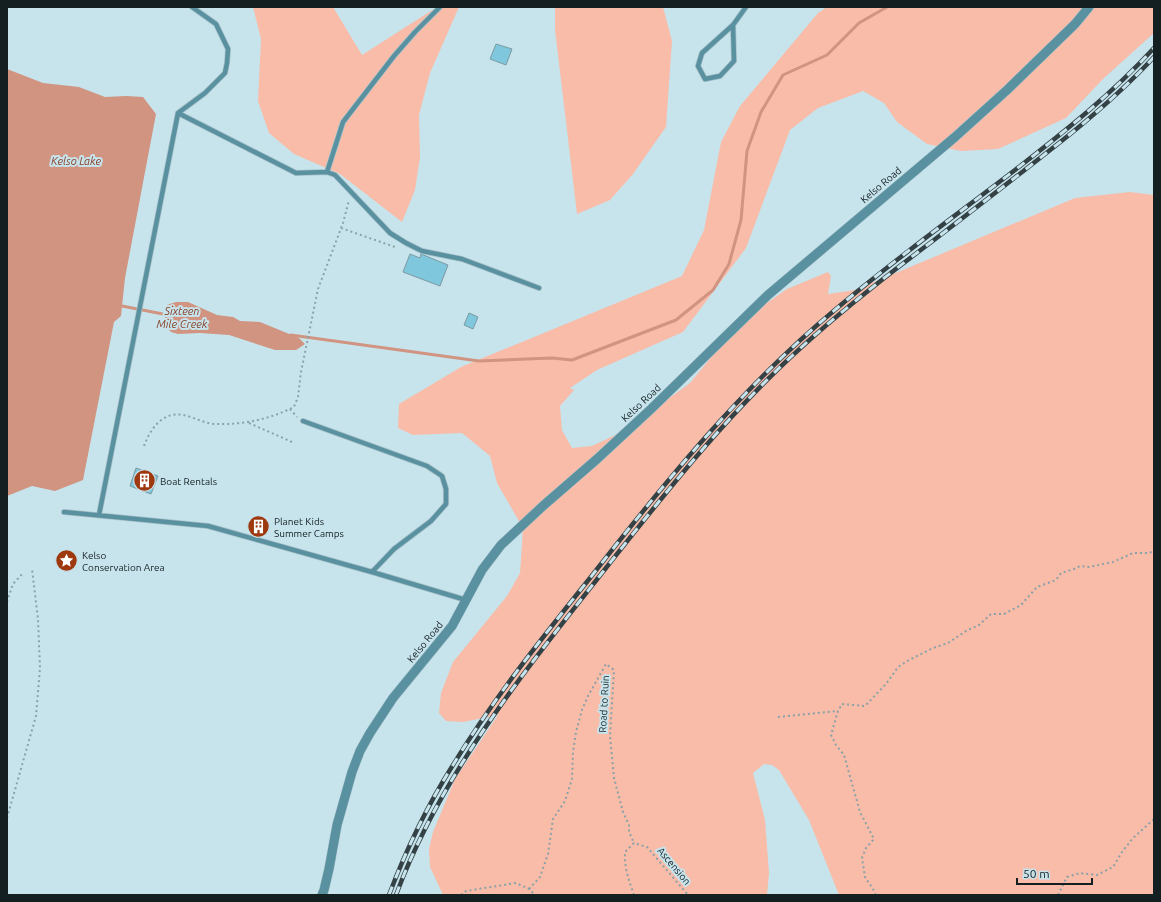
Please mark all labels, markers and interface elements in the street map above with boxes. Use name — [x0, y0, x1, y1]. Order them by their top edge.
water label: Kelso Lake — [51, 155, 101, 167]
street label: Kelso Road — [858, 165, 904, 205]
water label: Sixteen Mile Creek — [157, 305, 208, 330]
street label: Kelso Road — [619, 382, 663, 424]
building icon: Boat Rentals — [131, 468, 157, 494]
place label: Boat Rentals — [160, 476, 217, 487]
building icon: Planet Kids Summer Camps — [246, 514, 272, 540]
place label: Planet Kids Summer Camps — [274, 516, 344, 539]
place icon: Kelso Conservation Area — [53, 548, 79, 574]
place label: Kelso Conservation Area — [82, 550, 165, 573]
street label: Kelso Road — [405, 619, 445, 665]
street label: Road to Ruin — [597, 675, 611, 733]
street label: Ascension — [655, 845, 693, 887]
scale bar — [1017, 860, 1092, 886]
text: 50 m — [1023, 867, 1050, 880]

